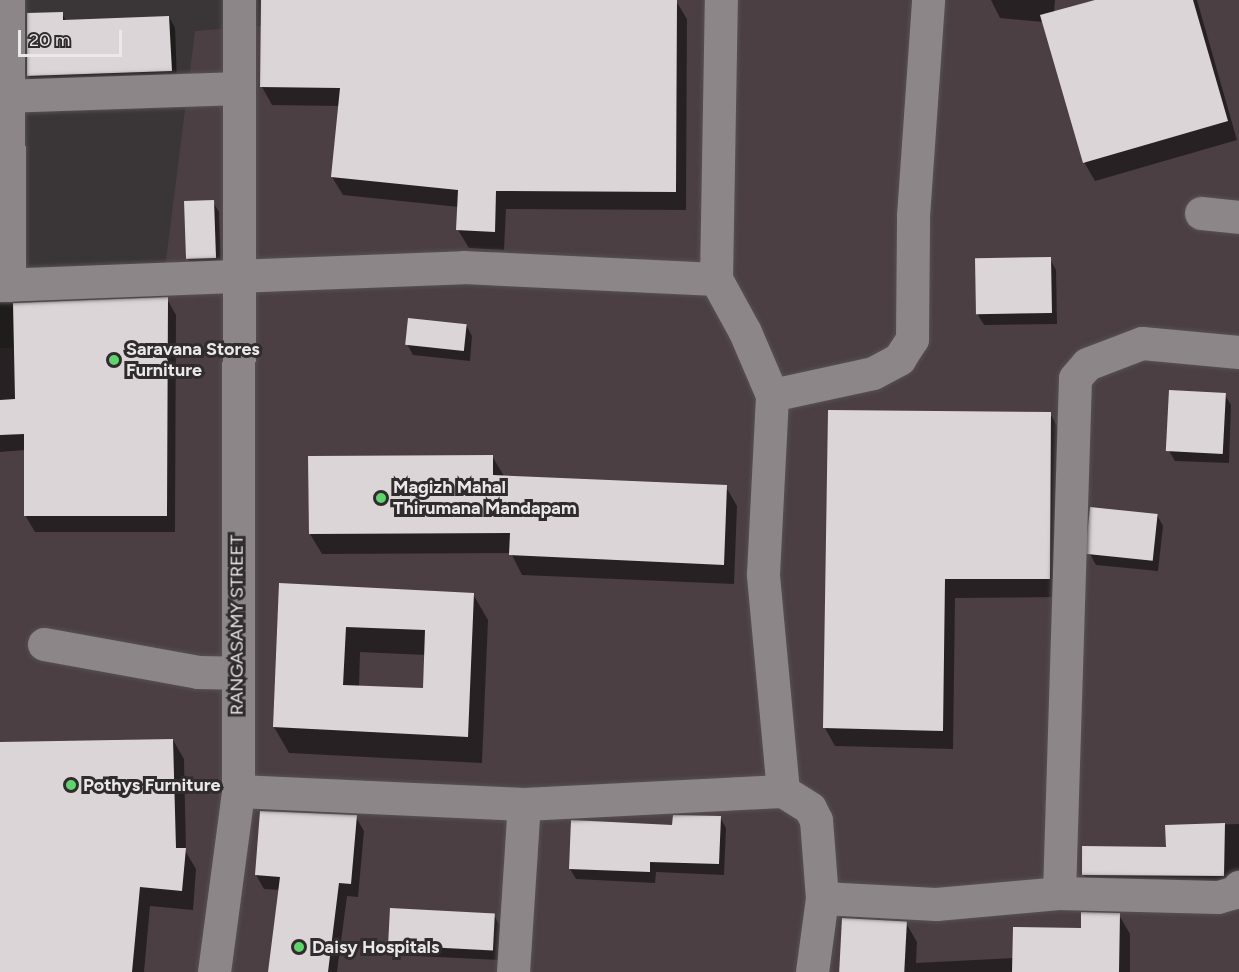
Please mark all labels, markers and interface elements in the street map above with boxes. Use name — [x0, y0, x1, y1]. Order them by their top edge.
scale bar — [21, 18, 124, 56]
text: 20 m — [29, 29, 70, 51]
place label: Saravana Stores Furniture — [126, 339, 260, 382]
marker: Saravana Stores Furniture — [107, 353, 121, 367]
place label: Magizh Mahal Thirumana Mandapam — [393, 477, 577, 520]
marker: Magizh Mahal Thirumana Mandapam — [374, 491, 388, 505]
street label: RANGASAMY STREET — [226, 535, 248, 715]
place label: Pothys Furniture — [83, 774, 220, 796]
marker: Pothys Furniture — [64, 778, 78, 792]
place label: Daisy Hospitals — [312, 936, 439, 958]
marker: Daisy Hospitals — [290, 938, 308, 956]

